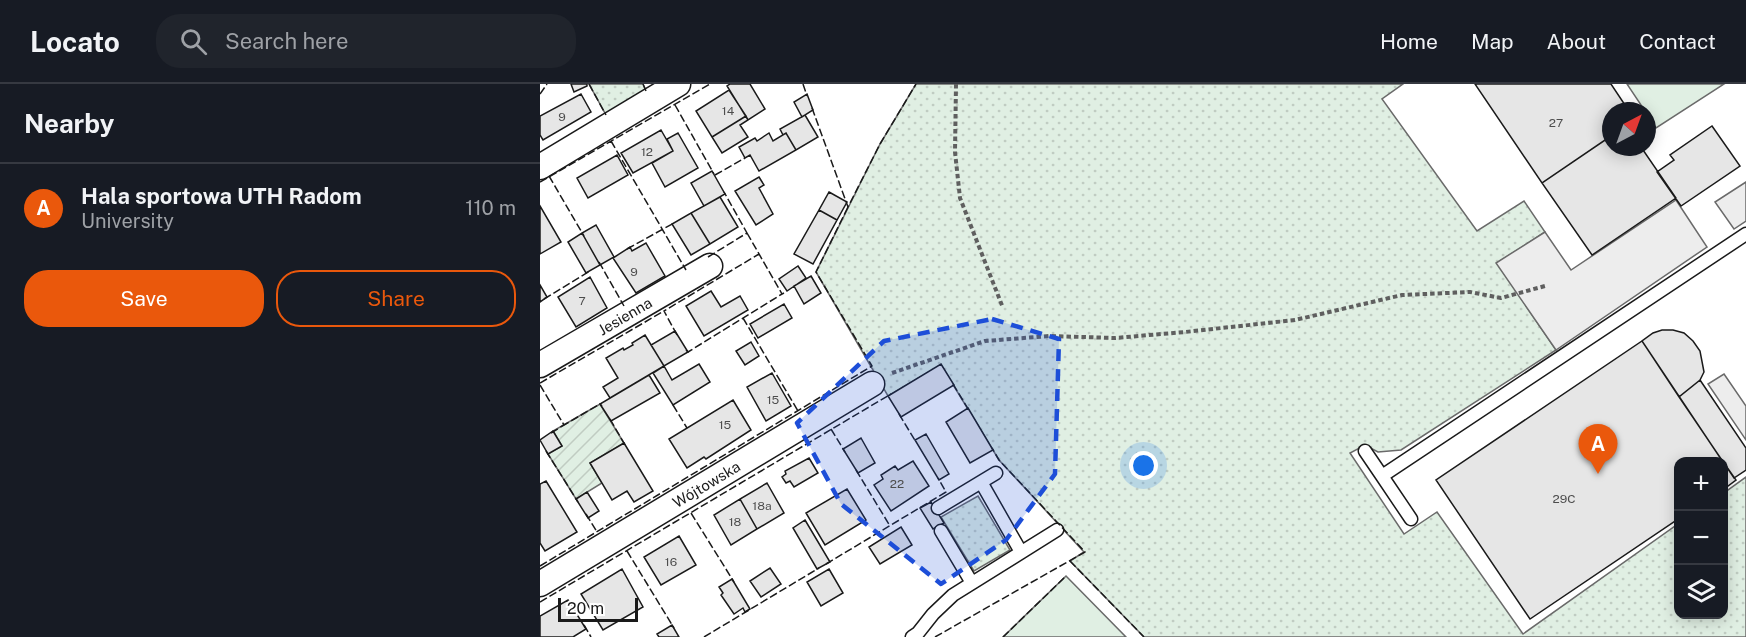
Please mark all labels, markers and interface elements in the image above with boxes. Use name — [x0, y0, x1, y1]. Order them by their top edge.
search box — [156, 14, 576, 68]
text: Locato — [30, 25, 120, 58]
icon: search — [177, 25, 210, 58]
text: Search here — [225, 28, 348, 54]
text: Home — [1380, 29, 1438, 54]
text: Map — [1471, 29, 1514, 54]
text: About — [1547, 29, 1606, 54]
text: Contact — [1639, 29, 1716, 54]
north arrow — [1602, 102, 1656, 156]
house number: 14 — [722, 104, 735, 118]
text: Nearby — [24, 108, 114, 139]
house number: 9 — [558, 110, 566, 124]
house number: 27 — [1549, 116, 1563, 130]
house number: 12 — [641, 145, 653, 159]
text: Hala sportowa UTH Radom — [81, 183, 362, 209]
text: A — [36, 196, 51, 220]
text: 110 m — [465, 196, 516, 220]
text: University — [81, 209, 174, 233]
house number: 9 — [630, 265, 638, 279]
button: Save — [24, 270, 264, 327]
button: Share — [276, 270, 516, 327]
street label: Jesienna — [595, 293, 655, 338]
house number: 7 — [578, 294, 586, 308]
house number: 15 — [767, 393, 780, 407]
house number: 15 — [719, 418, 732, 432]
pin: A — [1578, 424, 1618, 474]
your location — [1129, 451, 1158, 480]
street label: Wójtowska — [669, 457, 743, 511]
map controls — [1674, 457, 1728, 619]
button: + — [1674, 457, 1728, 511]
house number: 22 — [890, 477, 904, 491]
house number: 29C — [1553, 492, 1575, 506]
house number: 18a — [752, 499, 772, 513]
button: − — [1674, 511, 1728, 565]
house number: 18 — [729, 515, 742, 529]
house number: 16 — [665, 555, 677, 569]
button: layers — [1674, 565, 1728, 619]
scale bar — [558, 595, 638, 622]
text: 20 m — [567, 599, 604, 618]

